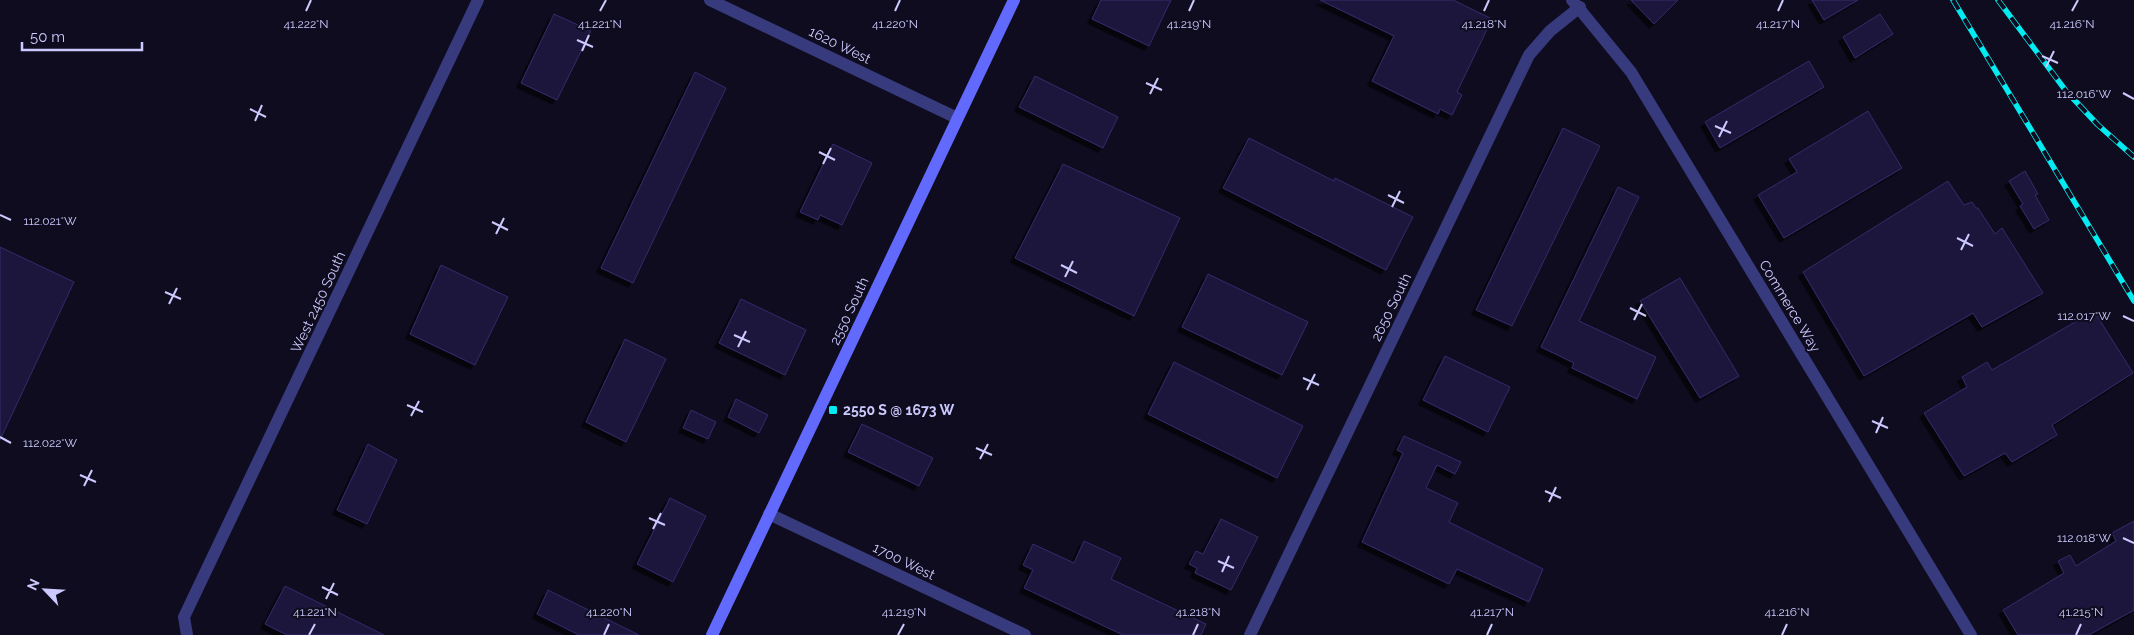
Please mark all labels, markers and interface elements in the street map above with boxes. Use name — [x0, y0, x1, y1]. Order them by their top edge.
text: 41.222°N — [283, 17, 329, 31]
text: 41.221°N — [578, 17, 622, 31]
text: 41.220°N — [872, 17, 918, 31]
text: 41.219°N — [1167, 17, 1211, 31]
text: 41.218°N — [1462, 17, 1506, 31]
text: 41.217°N — [1756, 17, 1800, 31]
text: 41.216°N — [2049, 17, 2095, 31]
scale bar — [22, 20, 142, 52]
street label: 1620 West — [806, 23, 874, 67]
text: 50 m — [30, 28, 65, 46]
text: 112.016°W — [2057, 87, 2112, 101]
text: 112.021°W — [23, 214, 77, 228]
street label: West 2450 South — [288, 249, 348, 355]
street label: Commerce Way — [1756, 257, 1824, 355]
street label: 2650 South — [1368, 270, 1414, 344]
street label: 2550 South — [826, 275, 872, 347]
text: 112.017°W — [2057, 309, 2111, 323]
place label: 2550 S @ 1673 W — [843, 402, 954, 418]
marker: 2550 S @ 1673 W — [827, 404, 839, 416]
text: 112.022°W — [23, 436, 78, 450]
text: 112.018°W — [2057, 531, 2112, 545]
street label: 1700 West — [870, 539, 938, 583]
north arrow — [20, 565, 70, 615]
text: N — [24, 576, 43, 593]
text: 41.221°N — [293, 605, 337, 619]
text: 41.220°N — [586, 605, 632, 619]
text: 41.219°N — [882, 605, 926, 619]
text: 41.218°N — [1176, 605, 1220, 619]
text: 41.217°N — [1470, 605, 1514, 619]
text: 41.216°N — [1764, 605, 1810, 619]
text: 41.215°N — [2059, 605, 2103, 619]

